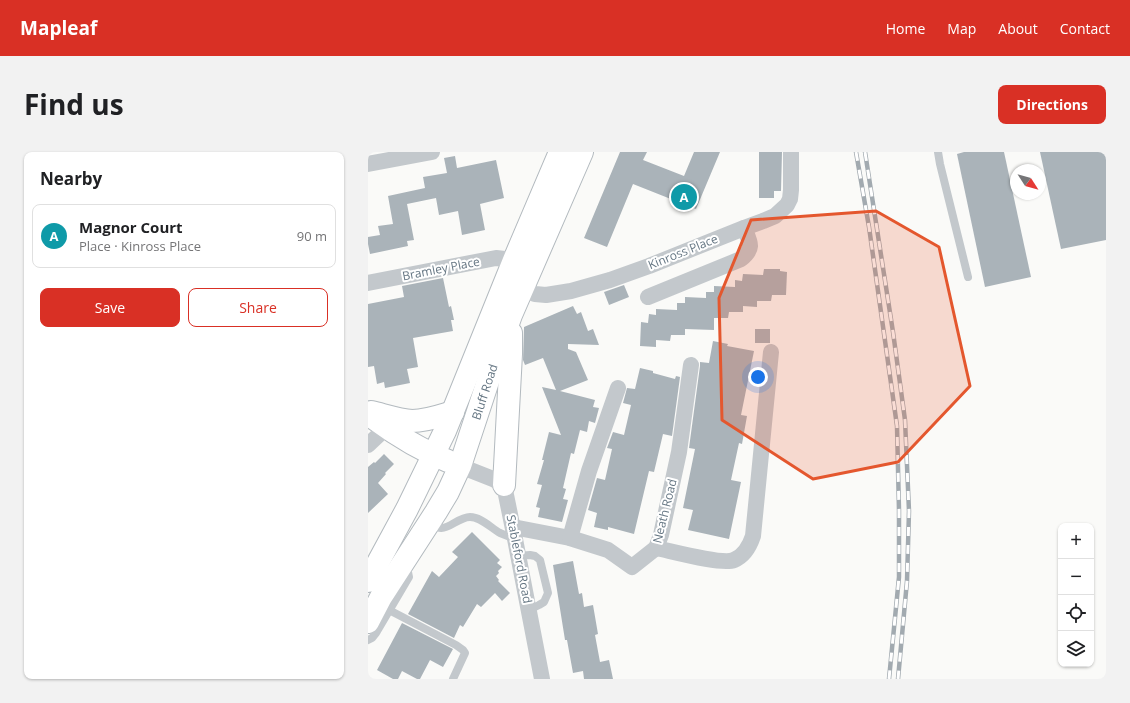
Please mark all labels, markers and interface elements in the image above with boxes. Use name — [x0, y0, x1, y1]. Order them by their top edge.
text: Mapleaf — [20, 15, 97, 41]
text: Home — [886, 19, 925, 38]
text: Map — [947, 19, 976, 38]
text: About — [998, 19, 1038, 38]
text: Contact — [1060, 19, 1110, 38]
text: Find us — [24, 85, 124, 123]
button: Directions — [998, 85, 1106, 124]
north arrow — [1010, 164, 1046, 200]
text: Nearby — [40, 167, 102, 190]
pin: A — [671, 182, 697, 212]
text: Magnor Court — [79, 217, 183, 237]
text: A — [50, 227, 58, 245]
text: 90 m — [297, 227, 327, 245]
street label: Kinross Place — [645, 230, 720, 273]
text: Place · Kinross Place — [79, 237, 201, 255]
street label: Bramley Place — [401, 253, 481, 284]
button: Save — [40, 288, 180, 327]
button: Share — [188, 288, 328, 327]
street label: Bluff Road — [467, 362, 502, 422]
your location — [748, 367, 768, 387]
street label: Neath Road — [648, 477, 681, 545]
street label: Stableford Road — [503, 513, 536, 605]
map controls — [1058, 523, 1094, 667]
button: + — [1058, 523, 1094, 559]
button: − — [1058, 559, 1094, 595]
button: locate — [1058, 595, 1094, 631]
button: layers — [1058, 631, 1094, 667]

